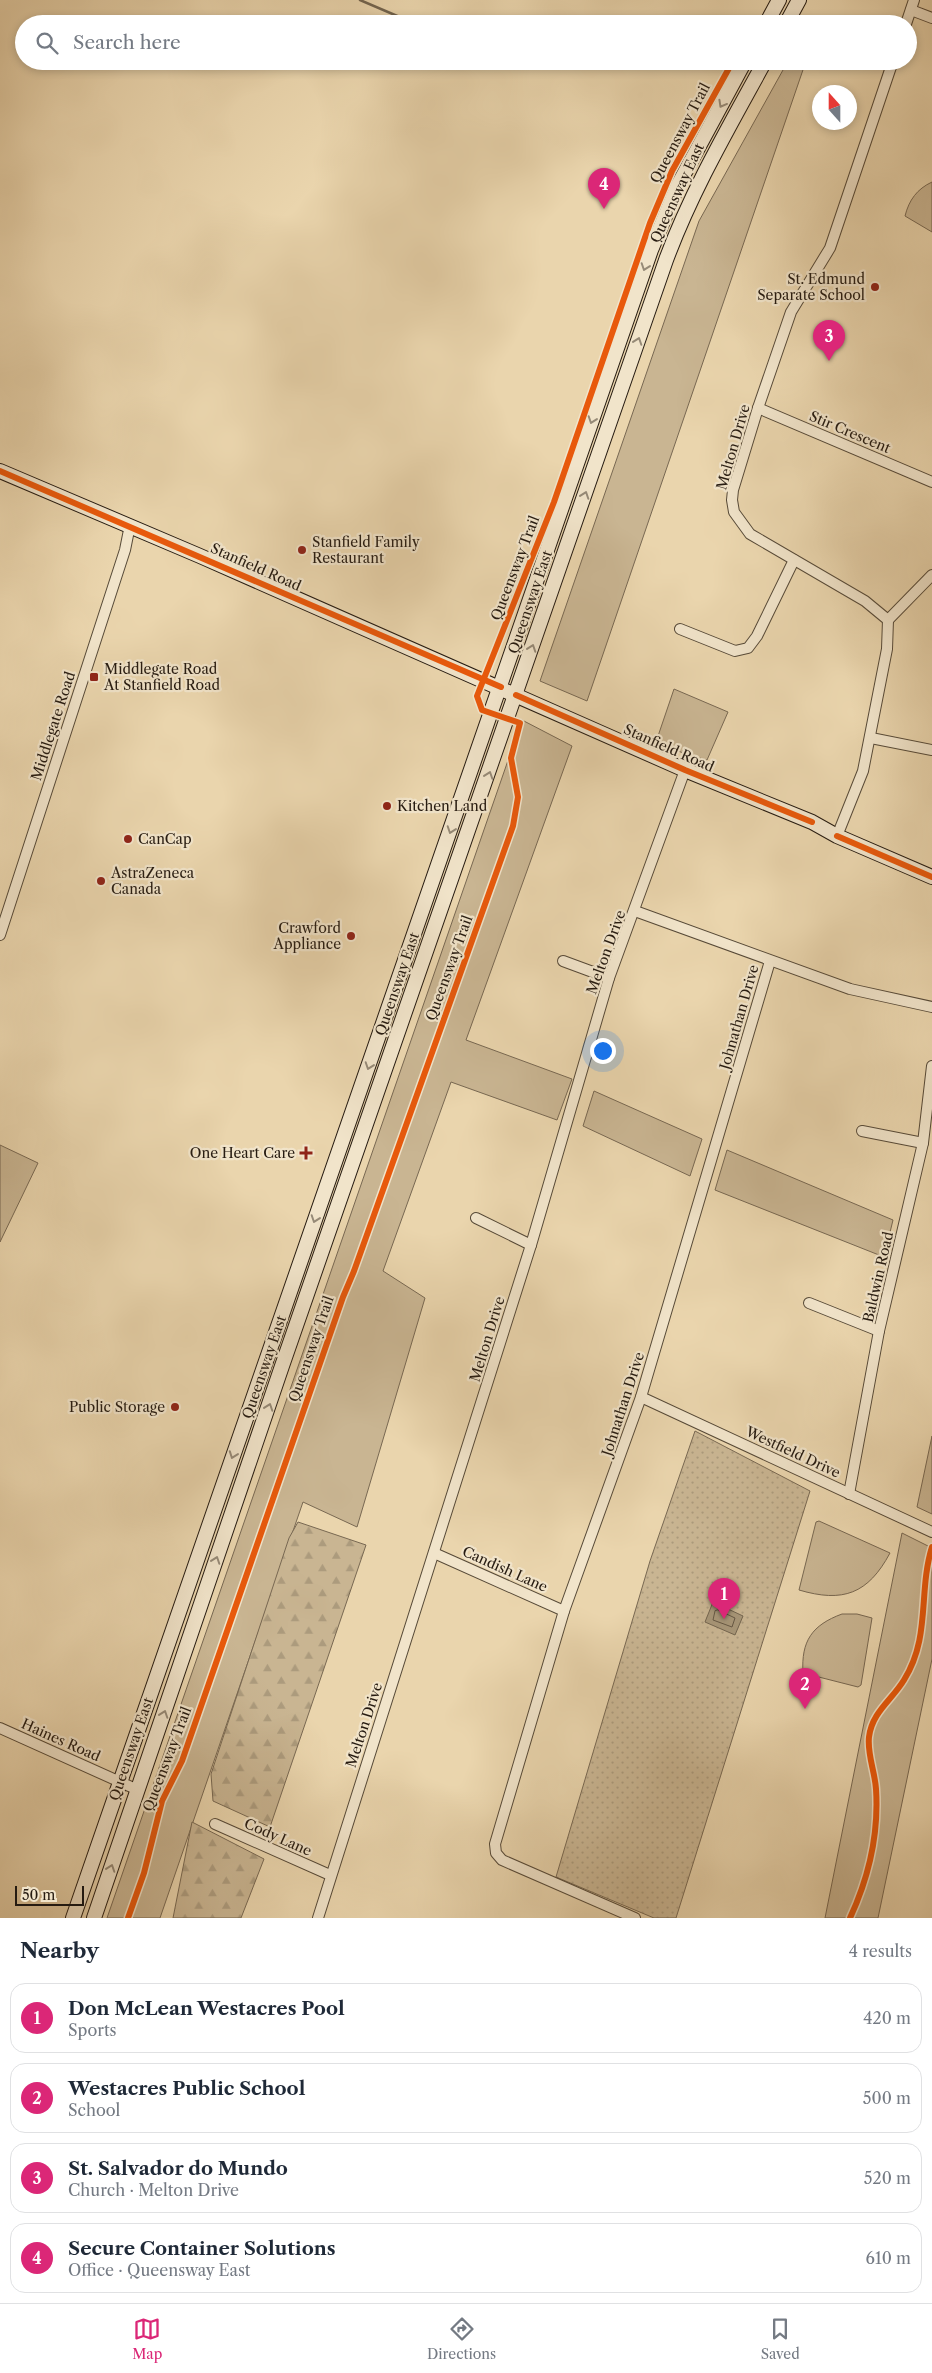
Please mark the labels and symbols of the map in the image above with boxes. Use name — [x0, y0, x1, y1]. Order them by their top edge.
street label: Queensway Trail — [646, 80, 714, 186]
north arrow — [812, 85, 857, 130]
one-way arrow — [718, 98, 728, 107]
street label: Queensway East — [646, 140, 708, 246]
pin: 4 — [588, 168, 620, 209]
one-way arrow — [641, 262, 651, 270]
place label: St. Edmund Separate School — [757, 270, 865, 304]
marker: St. Edmund Separate School — [869, 281, 881, 293]
pin: 3 — [813, 320, 845, 361]
one-way arrow — [632, 337, 642, 346]
street label: Melton Drive — [712, 402, 754, 492]
street label: Stir Crescent — [807, 407, 893, 457]
one-way arrow — [588, 415, 598, 424]
one-way arrow — [579, 491, 589, 500]
street label: Queensway Trail — [487, 513, 543, 623]
place label: Stanfield Family Restaurant — [312, 533, 420, 567]
street label: Stanfield Road — [208, 539, 304, 595]
marker: Stanfield Family Restaurant — [296, 544, 308, 556]
street label: Queensway East — [504, 548, 556, 656]
one-way arrow — [526, 645, 536, 653]
place label: Middlegate Road At Stanfield Road — [103, 660, 221, 694]
street label: Middlegate Road — [27, 669, 79, 783]
marker: Middlegate Road At Stanfield Road — [88, 671, 100, 683]
street label: Stanfield Road — [621, 720, 717, 776]
one-way arrow — [483, 771, 493, 780]
place label: Kitchen Land — [397, 797, 488, 815]
marker: Kitchen Land — [381, 800, 393, 812]
one-way arrow — [447, 825, 457, 833]
place label: CanCap — [138, 830, 192, 848]
marker: CanCap — [122, 833, 134, 845]
place label: AstraZeneca Canada — [110, 864, 195, 898]
marker: AstraZeneca Canada — [95, 875, 107, 887]
street label: Melton Drive — [582, 907, 630, 997]
street label: Queensway Trail — [422, 913, 476, 1023]
place label: Crawford Appliance — [273, 919, 341, 953]
marker: Crawford Appliance — [345, 930, 357, 942]
street label: Queensway East — [371, 930, 423, 1038]
street label: Johnathan Drive — [715, 962, 763, 1073]
your location — [590, 1038, 616, 1064]
one-way arrow — [364, 1061, 374, 1069]
place label: One Heart Care — [190, 1144, 295, 1162]
marker: One Heart Care — [299, 1146, 313, 1160]
one-way arrow — [311, 1214, 321, 1223]
street label: Baldwin Road — [859, 1229, 897, 1324]
street label: Queensway Trail — [284, 1294, 338, 1404]
street label: Melton Drive — [465, 1294, 509, 1384]
street label: Queensway East — [238, 1313, 290, 1421]
street label: Johnathan Drive — [597, 1350, 648, 1460]
place label: Public Storage — [69, 1398, 165, 1416]
marker: Public Storage — [169, 1401, 181, 1413]
one-way arrow — [263, 1403, 273, 1411]
street label: Westfield Drive — [742, 1422, 843, 1482]
one-way arrow — [229, 1450, 239, 1459]
street label: Candish Lane — [460, 1542, 551, 1596]
one-way arrow — [210, 1557, 220, 1565]
pin: 1 — [708, 1578, 740, 1619]
pin: 2 — [789, 1668, 821, 1709]
street label: Melton Drive — [342, 1680, 386, 1770]
street label: Queensway East — [105, 1695, 157, 1803]
street label: Queensway Trail — [139, 1704, 195, 1814]
one-way arrow — [158, 1711, 168, 1719]
street label: Haines Road — [19, 1715, 104, 1766]
street label: Cody Lane — [241, 1814, 315, 1860]
one-way arrow — [105, 1864, 115, 1873]
scale bar — [15, 1883, 84, 1906]

